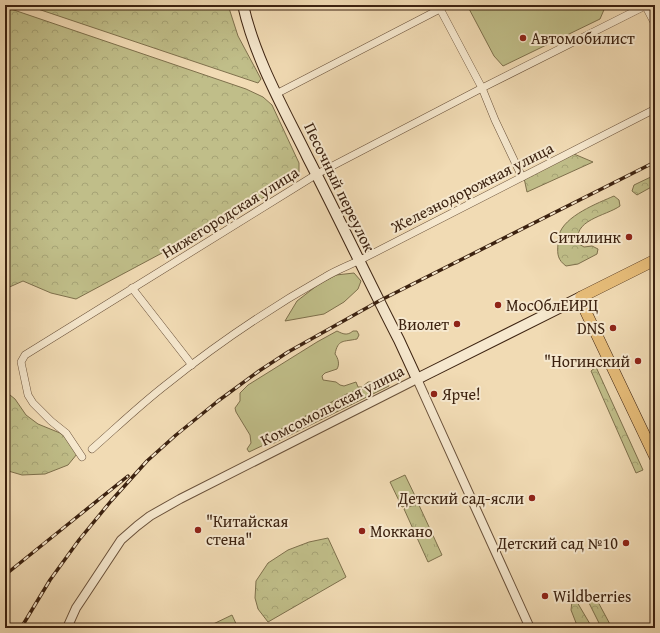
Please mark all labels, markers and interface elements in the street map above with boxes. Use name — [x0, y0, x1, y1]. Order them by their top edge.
place label: Автомобилист — [531, 26, 635, 50]
marker: Автомобилист — [518, 33, 528, 43]
street label: Песочный переулок — [298, 118, 382, 256]
street label: Железнодорожная улица — [386, 135, 558, 239]
street label: Нижегородская улица — [157, 160, 304, 264]
place label: Ситилинк — [550, 225, 622, 249]
marker: Ситилинк — [624, 232, 634, 242]
place label: МосОблЕИРЦ — [506, 293, 598, 317]
marker: МосОблЕИРЦ — [493, 300, 503, 310]
place label: Виолет — [398, 312, 449, 336]
place label: DNS — [577, 316, 605, 340]
marker: Виолет — [452, 319, 462, 329]
marker: DNS — [608, 323, 618, 333]
place label: "Ногинский — [544, 349, 630, 373]
marker: "Ногинский — [633, 356, 643, 366]
street label: Комсомольская улица — [256, 358, 408, 452]
place label: Ярче! — [441, 382, 481, 406]
marker: Ярче! — [429, 389, 439, 399]
place label: Детский сад-ясли — [397, 486, 524, 510]
marker: Детский сад-ясли — [527, 493, 537, 503]
place label: "Китайская стена" — [206, 509, 288, 551]
place label: Моккано — [370, 519, 433, 543]
marker: "Китайская стена" — [193, 525, 203, 535]
marker: Моккано — [357, 526, 367, 536]
place label: Детский сад №10 — [496, 531, 618, 555]
marker: Детский сад №10 — [621, 538, 631, 548]
place label: Wildberries — [553, 584, 631, 608]
marker: Wildberries — [540, 591, 550, 601]

